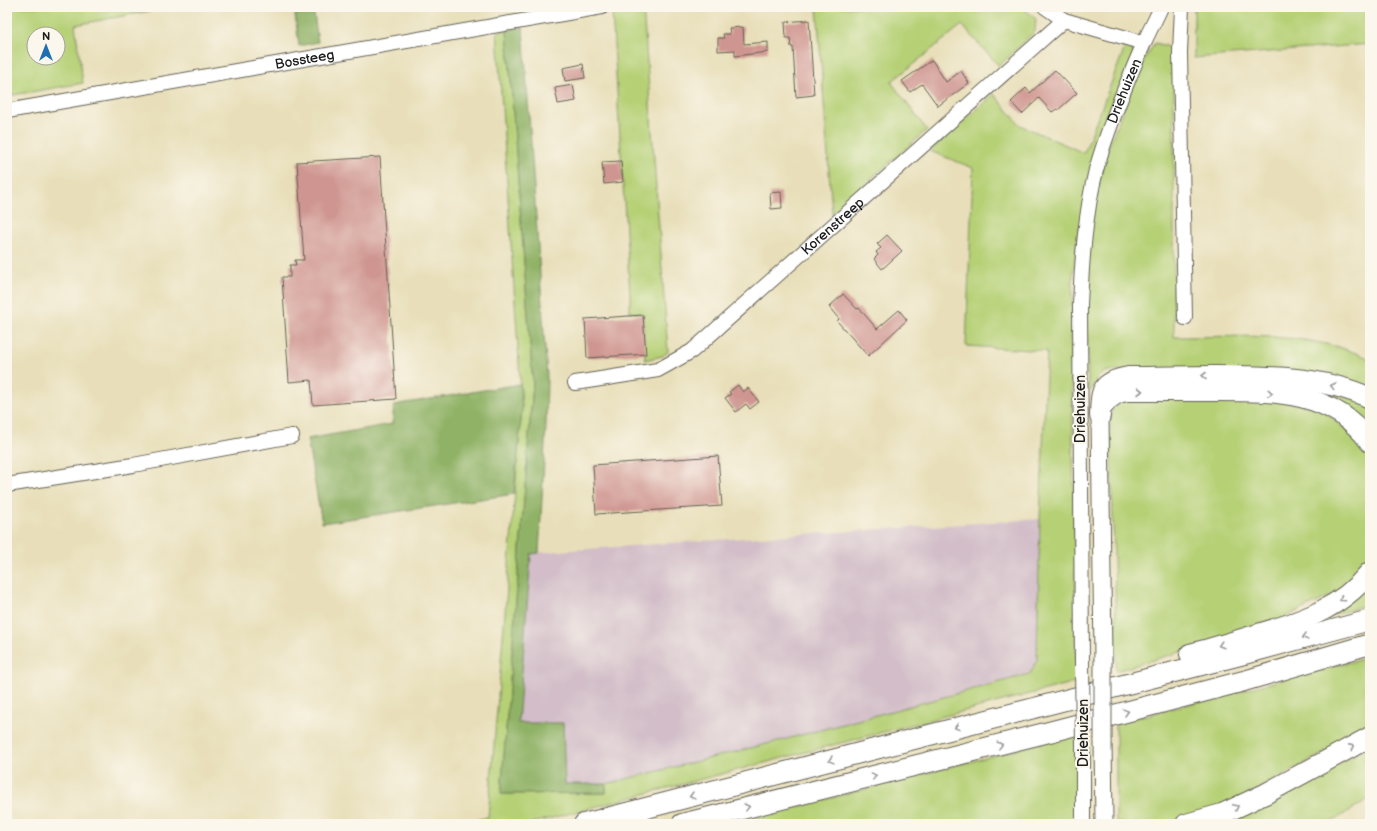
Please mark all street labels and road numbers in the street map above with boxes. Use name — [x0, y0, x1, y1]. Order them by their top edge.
street label: Bossteeg — [273, 45, 336, 73]
street label: Driehuizen — [1103, 56, 1145, 126]
street label: Korenstreep — [797, 194, 867, 258]
street label: Driehuizen — [1072, 375, 1089, 443]
street label: Driehuizen — [1075, 699, 1092, 767]

